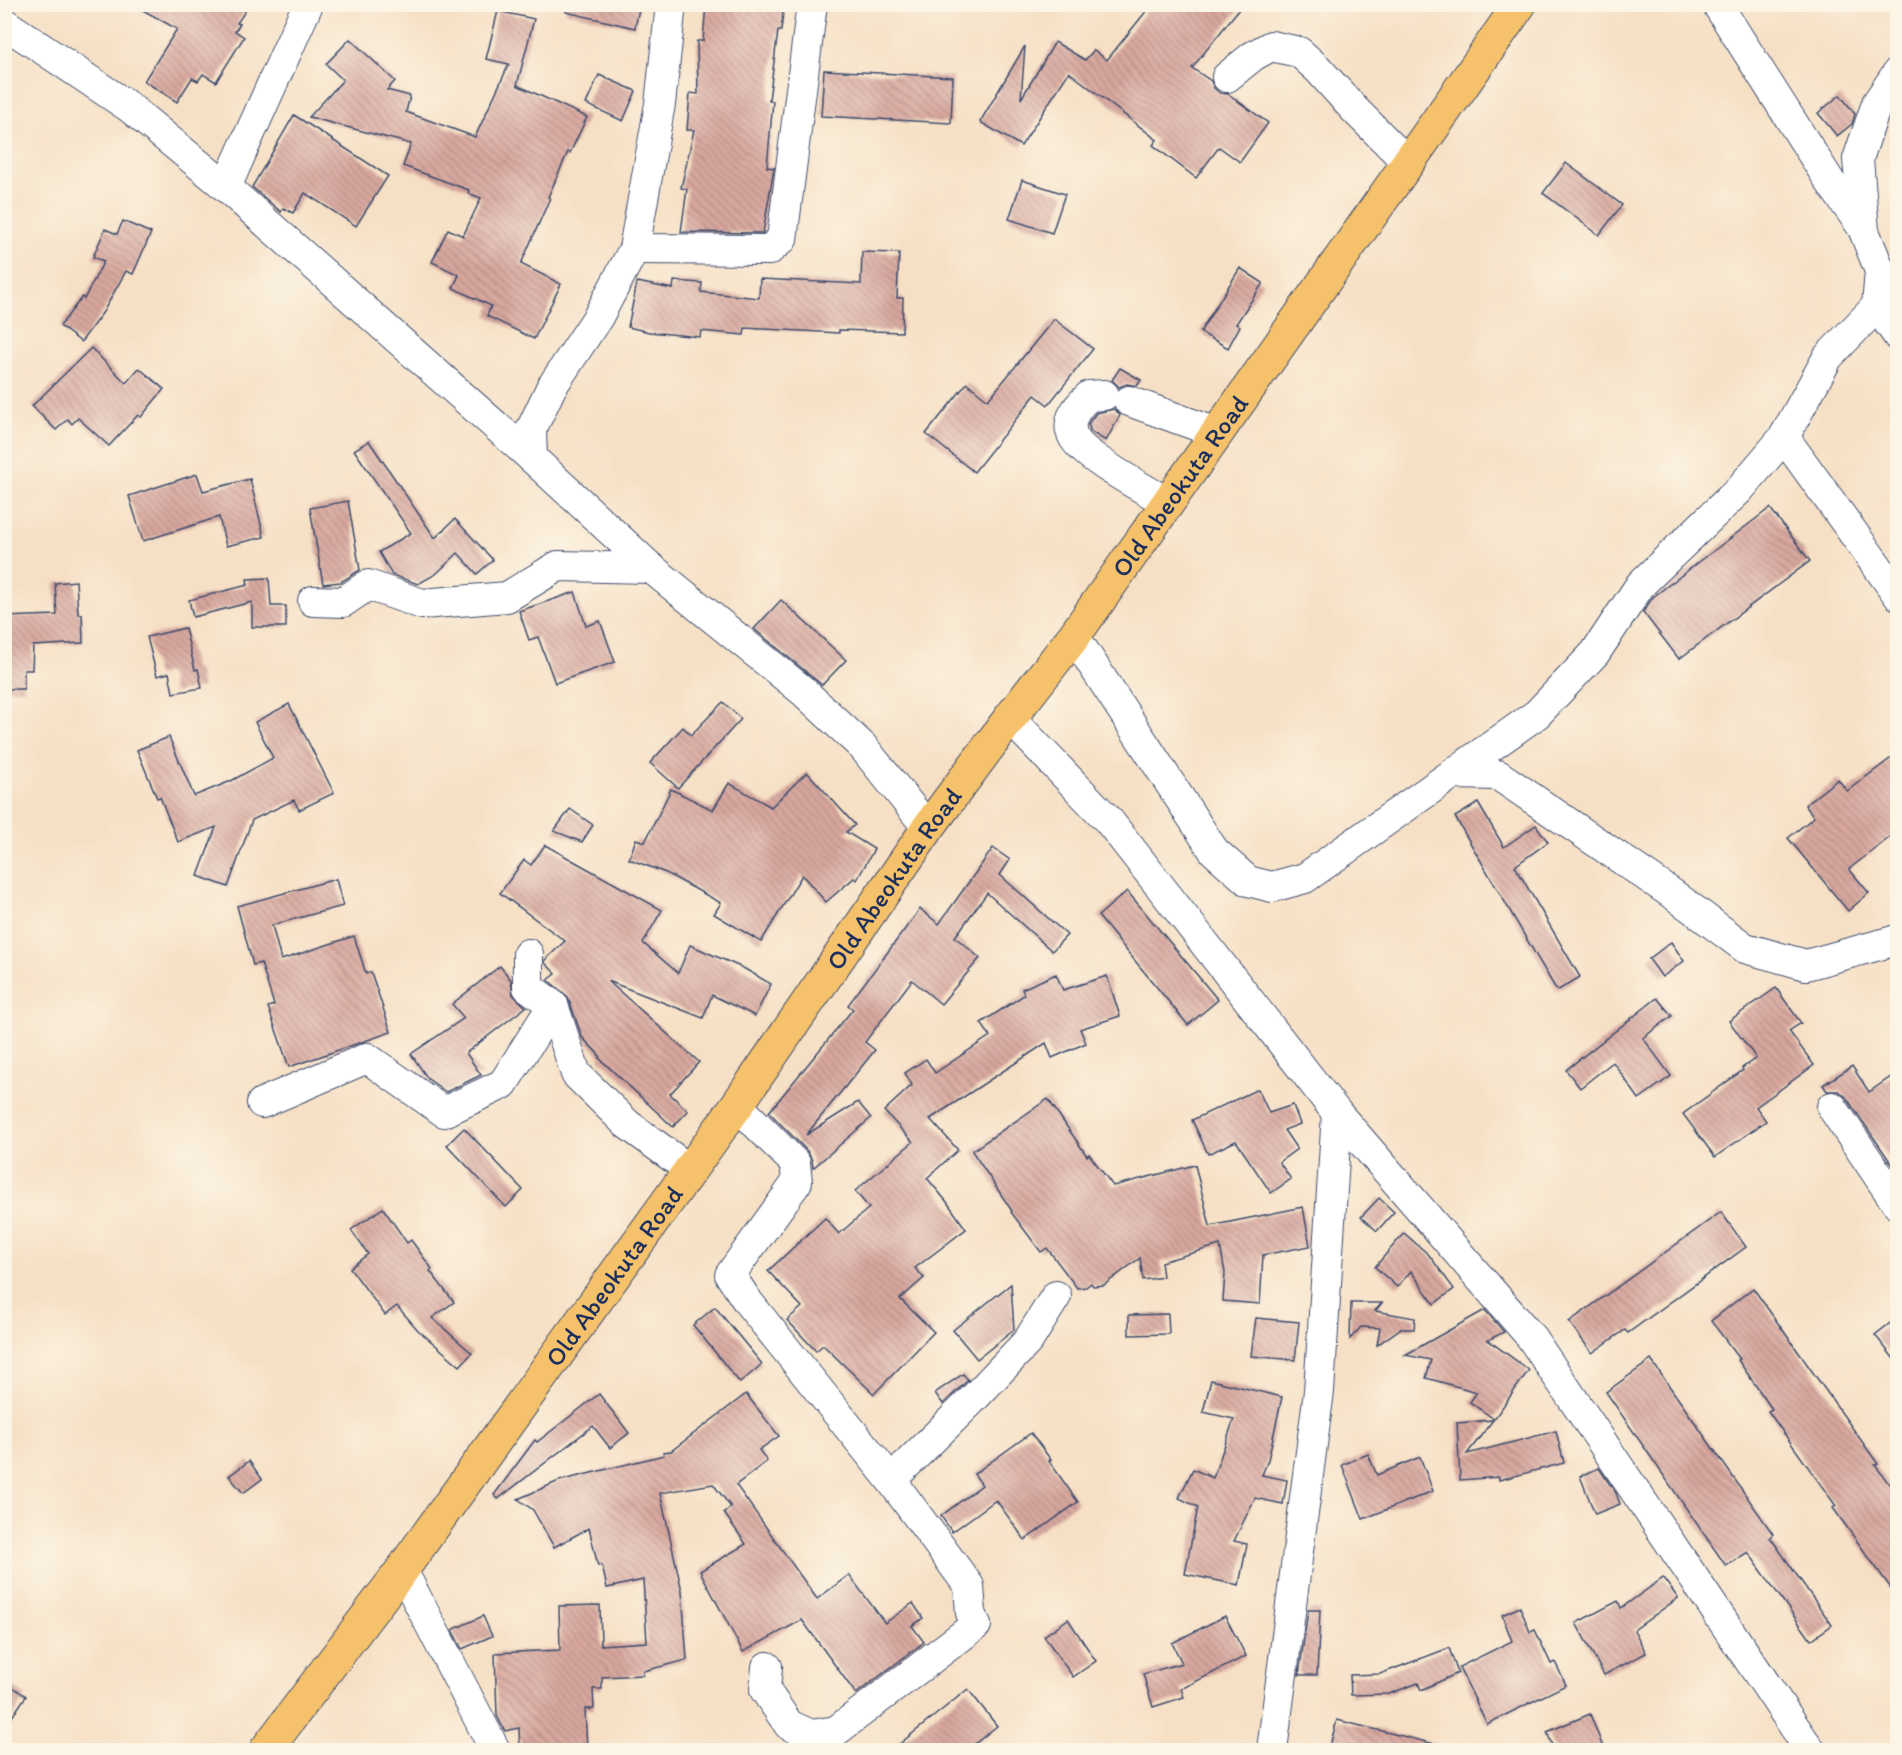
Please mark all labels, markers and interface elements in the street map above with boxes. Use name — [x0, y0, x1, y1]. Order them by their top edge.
street label: Old Abeokuta Road — [1105, 389, 1255, 583]
street label: Old Abeokuta Road — [819, 781, 969, 976]
street label: Old Abeokuta Road — [538, 1179, 690, 1373]

